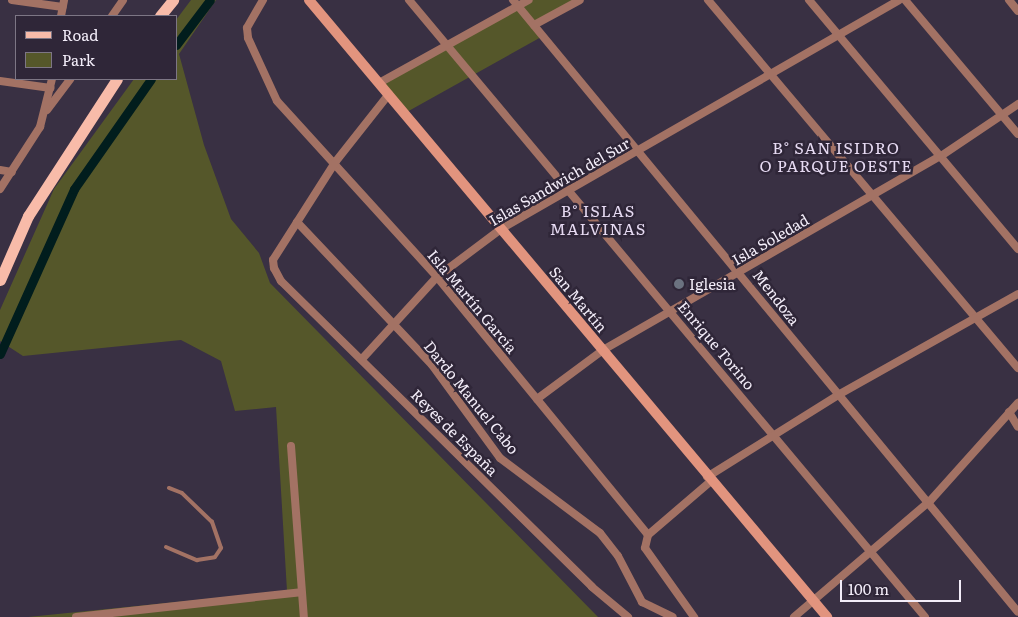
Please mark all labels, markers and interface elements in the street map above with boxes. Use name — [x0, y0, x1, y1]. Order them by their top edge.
legend — [15, 15, 178, 80]
text: Road — [62, 23, 98, 46]
text: Park — [62, 48, 95, 71]
street label: Islas Sandwich del Sur — [485, 133, 633, 229]
district label: B° SAN ISIDRO O PARQUE OESTE — [758, 137, 914, 175]
district label: B° ISLAS MALVINAS — [549, 200, 647, 238]
street label: Isla Soledad — [728, 210, 812, 268]
street label: Isla Martín García — [424, 246, 522, 356]
street label: San Martín — [546, 262, 612, 336]
street label: Mendoza — [750, 266, 804, 328]
place label: Iglesia — [689, 275, 736, 293]
marker: Iglesia — [673, 278, 685, 290]
street label: Enrique Torino — [675, 297, 759, 393]
street label: Dardo Manuel Cabo — [421, 337, 523, 457]
street label: Reyes de España — [408, 385, 502, 479]
scale bar — [843, 570, 964, 602]
text: 100 m — [848, 577, 889, 600]

